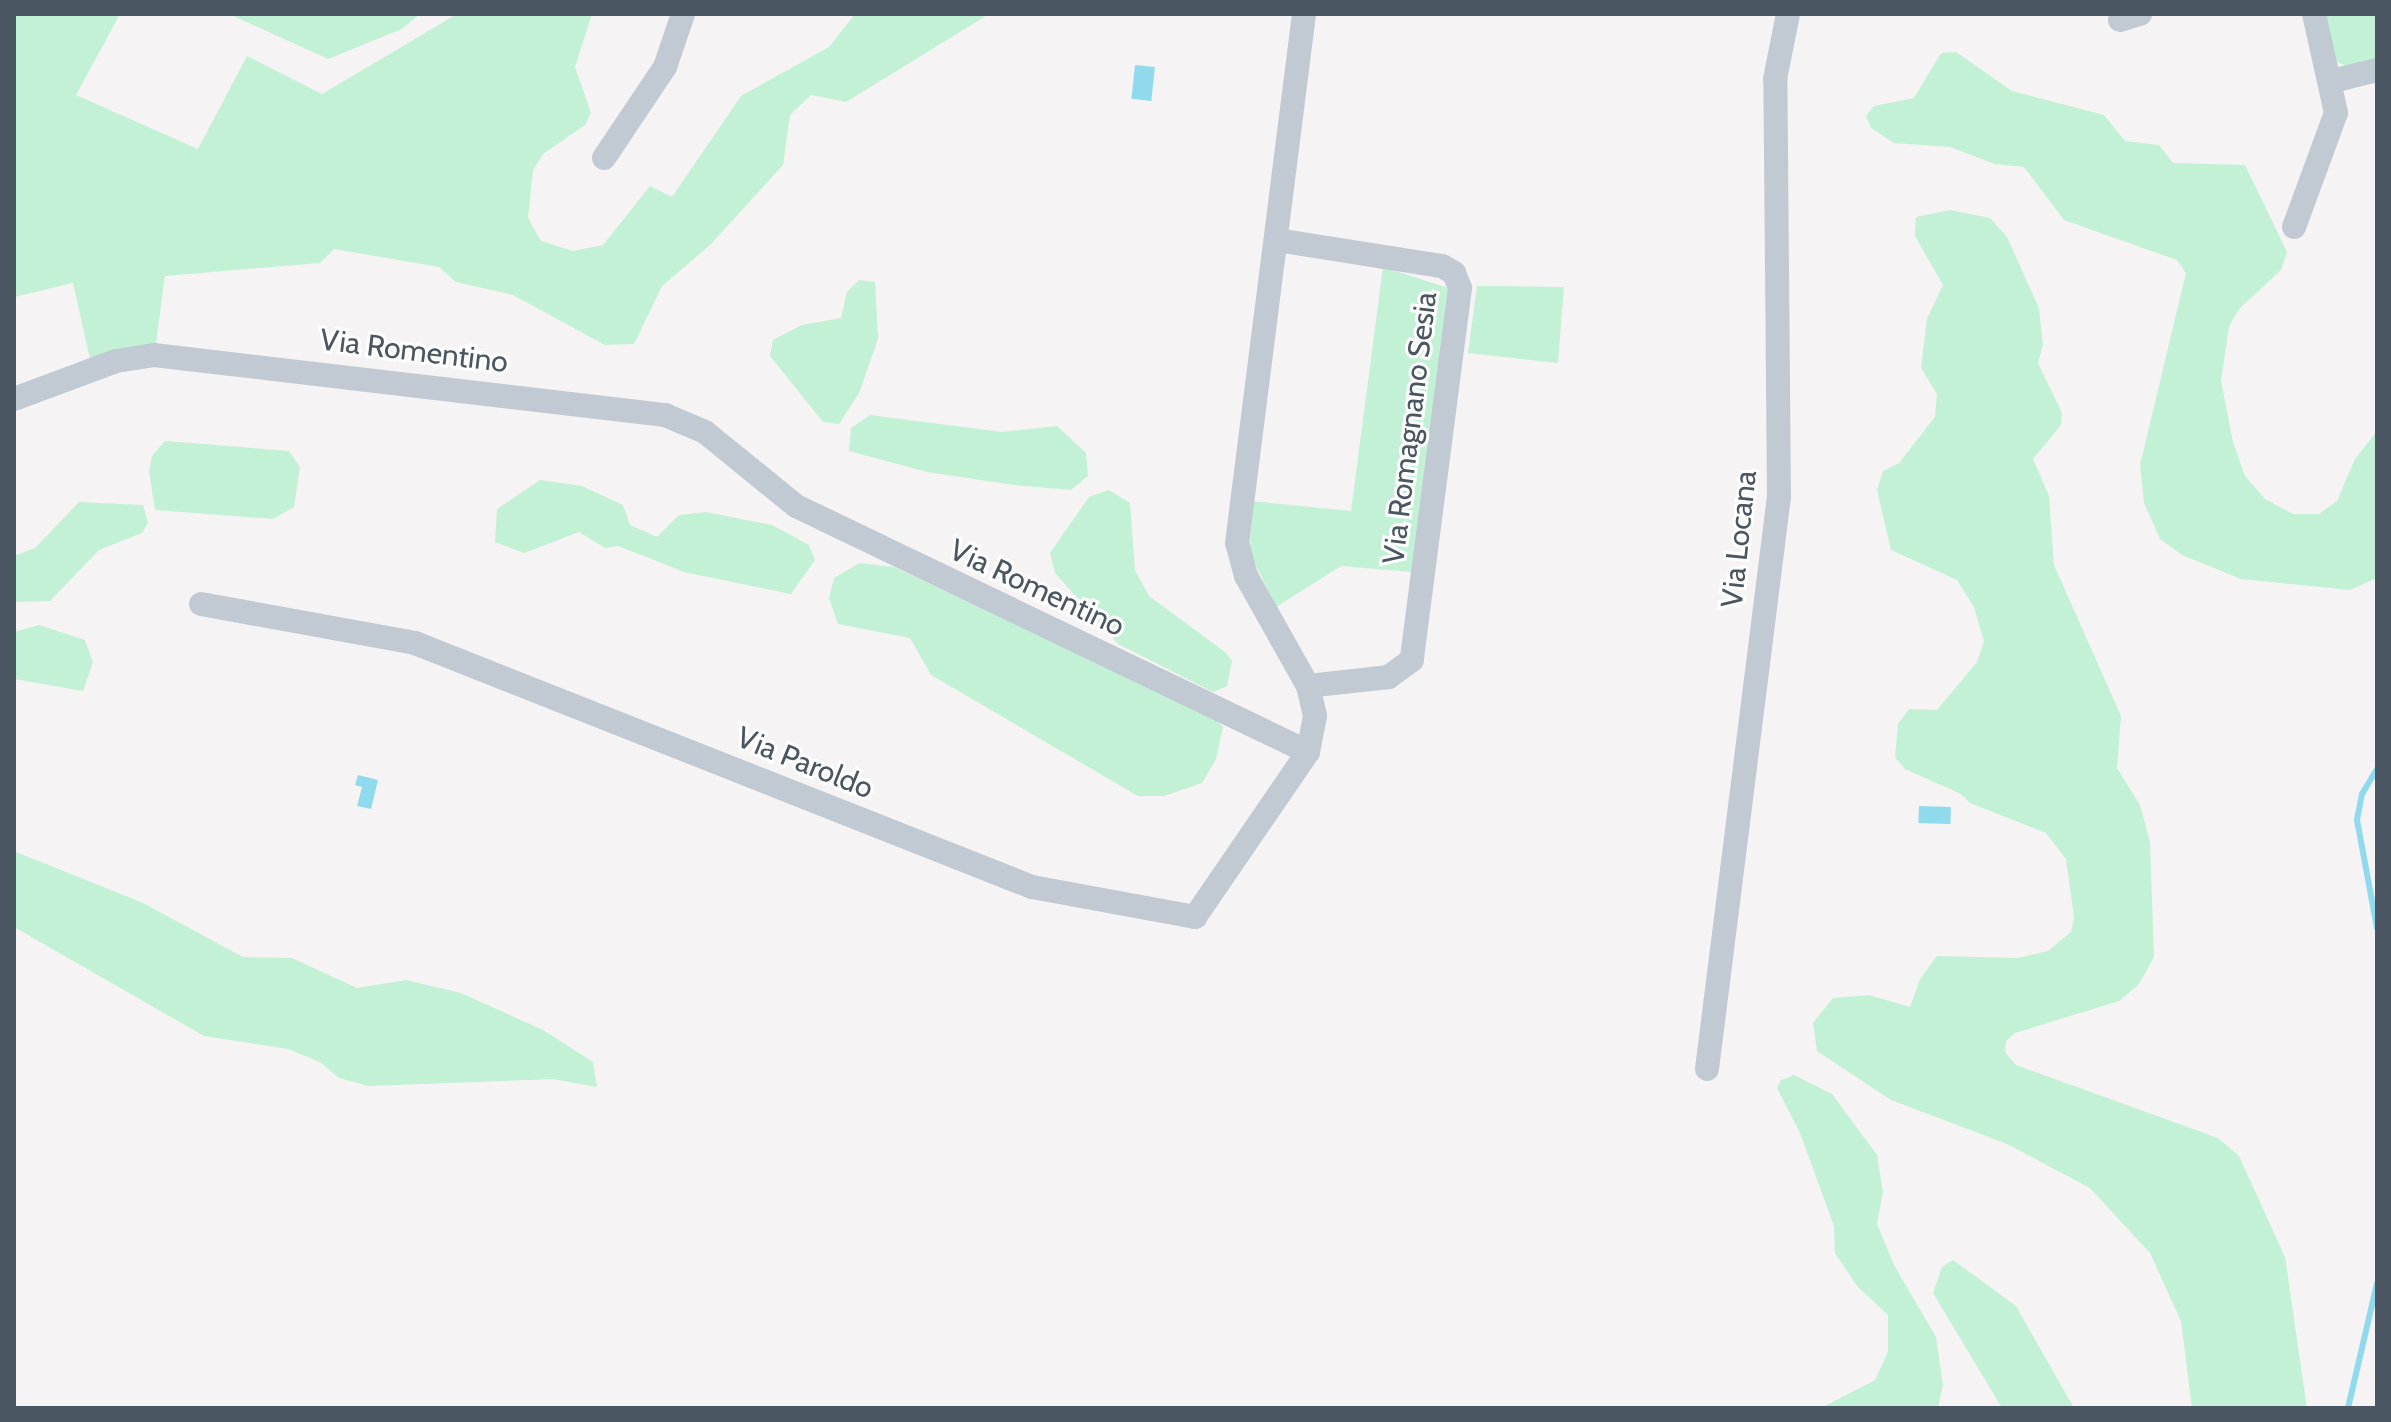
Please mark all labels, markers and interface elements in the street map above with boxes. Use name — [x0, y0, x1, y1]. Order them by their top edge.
street label: Via Romagnano Sesia — [1375, 290, 1445, 566]
street label: Via Romentino — [318, 322, 510, 380]
street label: Via Locana — [1714, 469, 1764, 609]
street label: Via Romentino — [944, 532, 1130, 644]
street label: Via Paroldo — [732, 719, 878, 807]

